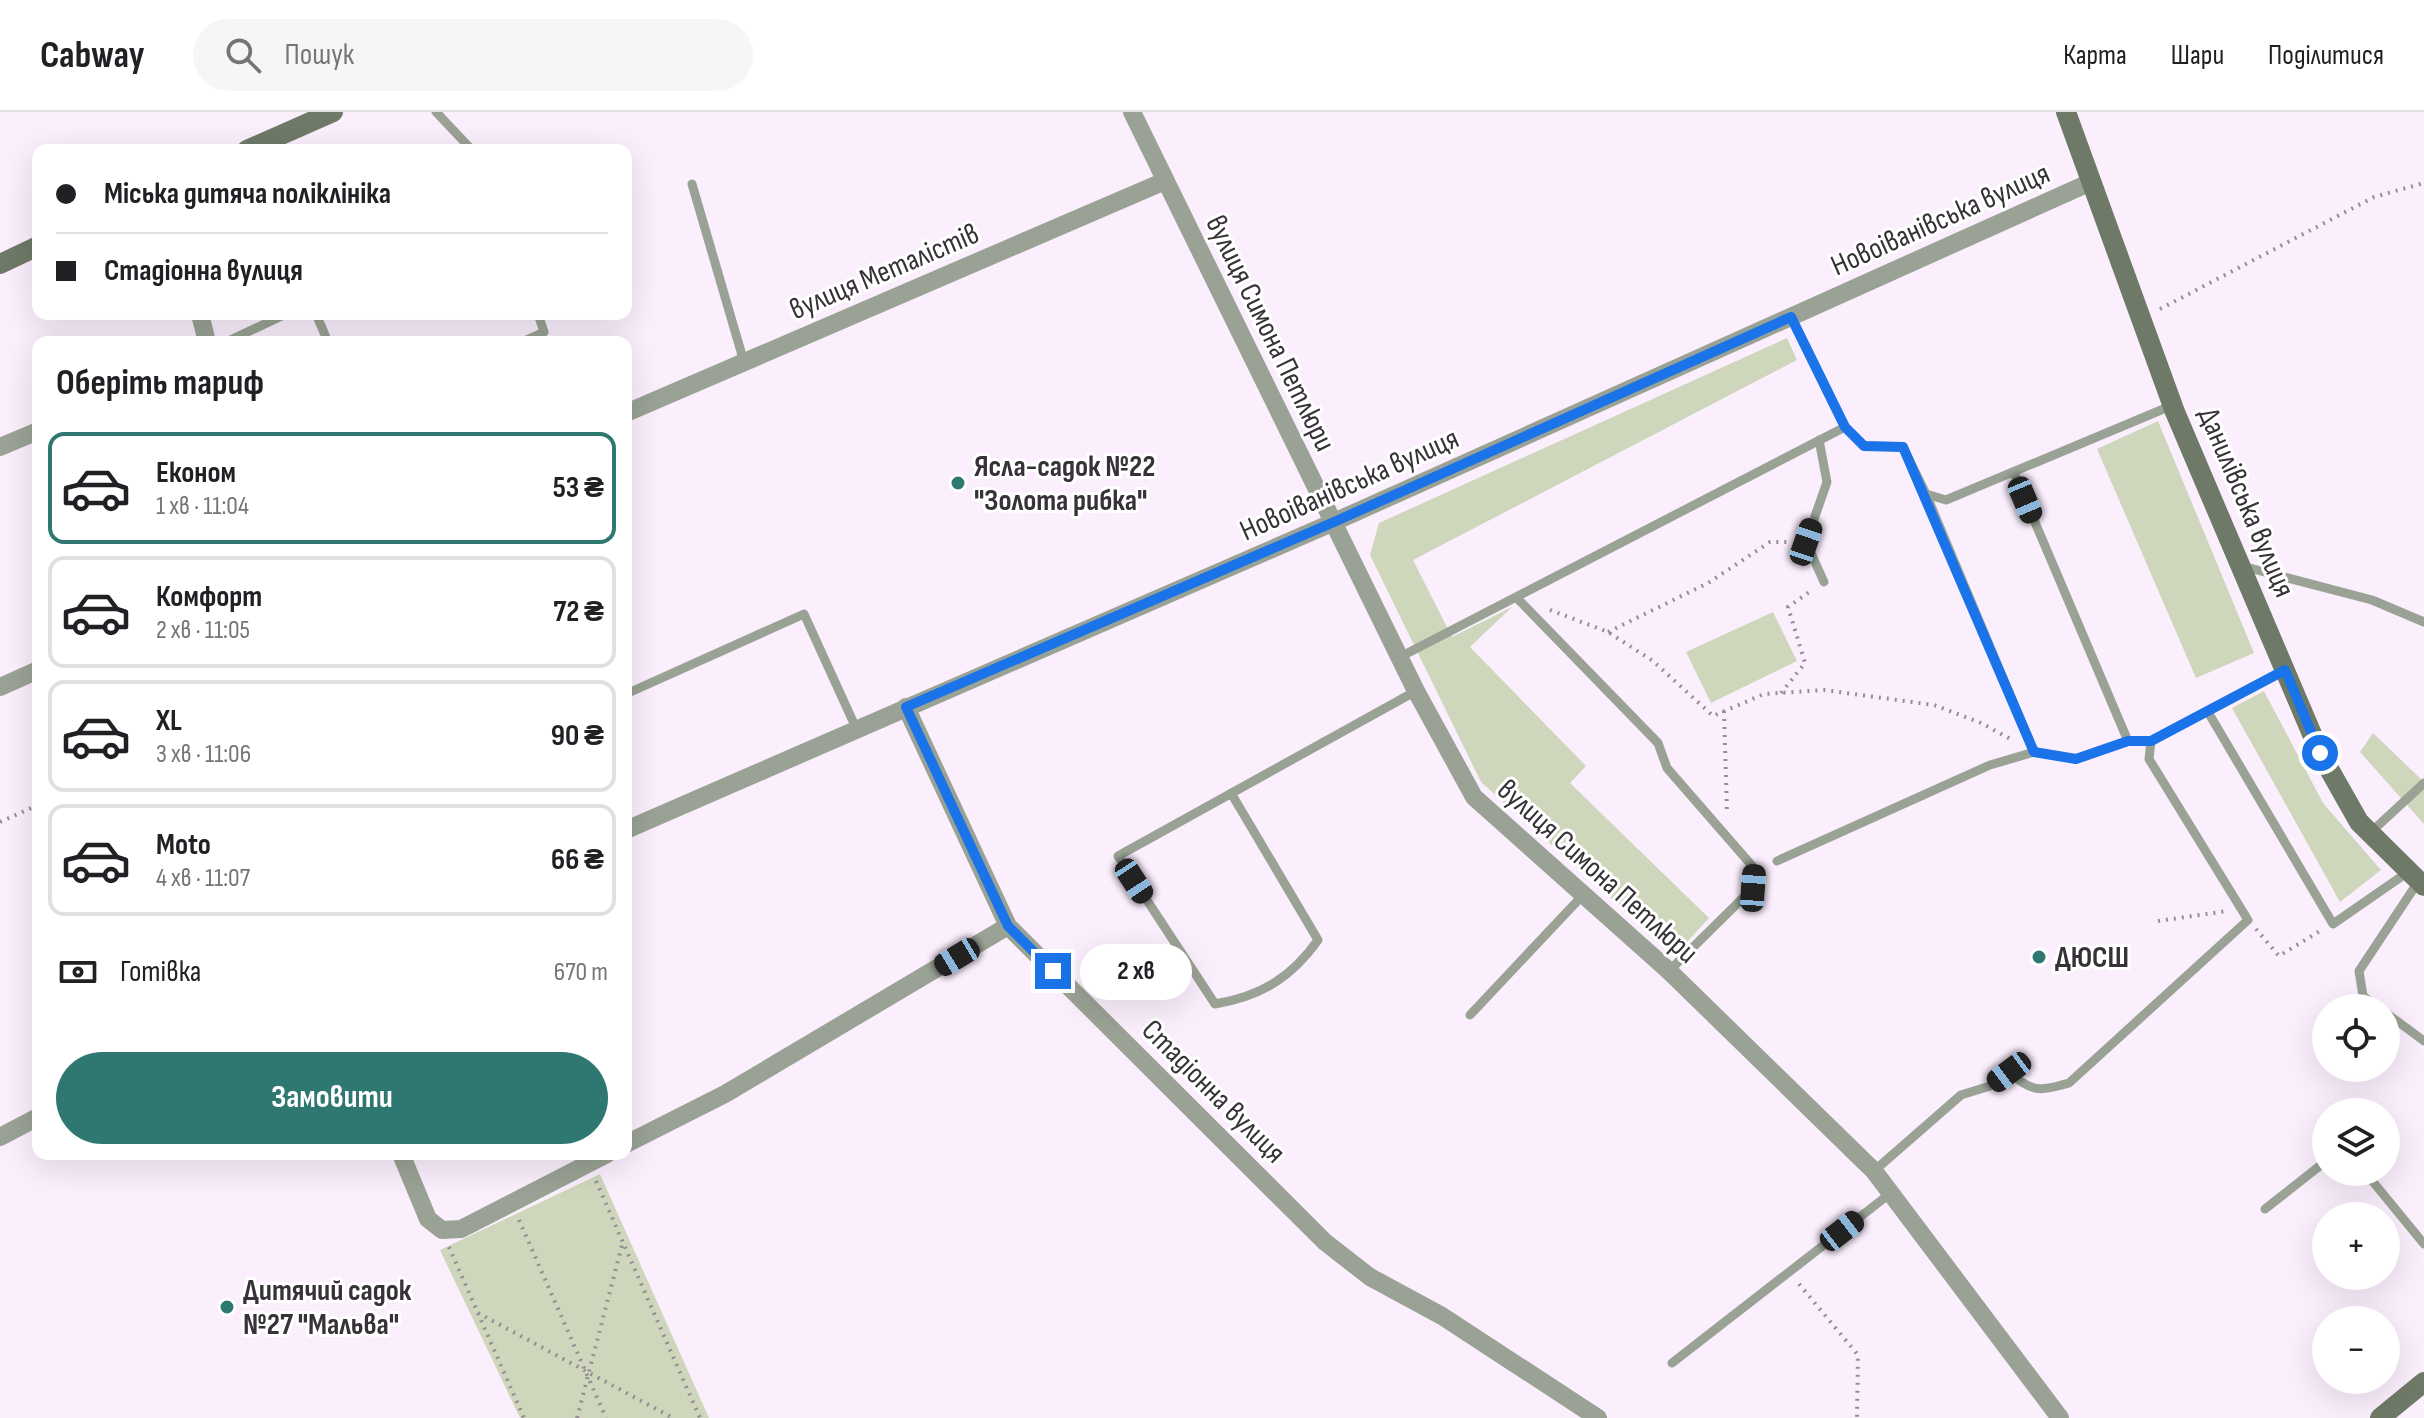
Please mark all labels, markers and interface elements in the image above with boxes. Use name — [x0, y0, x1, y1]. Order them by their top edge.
search box — [193, 19, 753, 91]
text: Cabway — [40, 33, 145, 78]
icon: search — [221, 33, 265, 77]
text: Пошук — [285, 37, 354, 73]
text: Карта — [2063, 39, 2127, 72]
text: Шари — [2171, 39, 2224, 72]
text: Поділитися — [2268, 39, 2384, 72]
street label: Новоіванівська вулиця — [1826, 156, 2055, 284]
text: Міська дитяча поліклініка — [104, 176, 391, 212]
street label: вулиця Симона Петлюри — [1197, 210, 1343, 457]
street label: вулиця Металістів — [784, 216, 984, 328]
text: Стадіонна вулиця — [104, 253, 303, 289]
text: Оберіть тариф — [56, 362, 264, 405]
street label: Данилівська вулиця — [2190, 402, 2302, 603]
street label: Новоіванівська вулиця — [1235, 421, 1464, 549]
place label: Ясла-садок №22 "Золота рибка" — [974, 449, 1155, 519]
icon: car — [60, 452, 132, 524]
text: Економ — [156, 455, 236, 491]
text: 53 ₴ — [553, 470, 604, 506]
car — [2005, 473, 2045, 527]
marker: Ясла-садок №22 "Золота рибка" — [949, 474, 967, 492]
text: 1 хв · 11:04 — [156, 491, 249, 522]
car — [1787, 515, 1825, 569]
icon: car — [60, 576, 132, 648]
text: Комфорт — [156, 579, 262, 615]
text: 72 ₴ — [553, 594, 604, 630]
text: 2 хв · 11:05 — [156, 615, 250, 646]
icon: car — [60, 700, 132, 772]
text: XL — [156, 703, 182, 739]
text: 90 ₴ — [551, 718, 604, 754]
route start — [2302, 735, 2338, 771]
text: 3 хв · 11:06 — [156, 739, 251, 770]
street label: вулиця Симона Петлюри — [1489, 772, 1705, 971]
icon: car — [60, 824, 132, 896]
text: Moto — [156, 827, 211, 863]
text: 66 ₴ — [551, 842, 604, 878]
car — [1111, 854, 1157, 908]
text: 4 хв · 11:07 — [156, 863, 250, 894]
car — [1739, 863, 1767, 913]
car — [930, 934, 984, 980]
place label: ДЮСШ — [2055, 940, 2129, 976]
callout: 2 хв — [1081, 943, 1193, 999]
marker: ДЮСШ — [2030, 948, 2048, 966]
icon: cash — [56, 950, 100, 994]
route end — [1035, 953, 1071, 989]
text: Готівка — [120, 954, 201, 990]
text: 2 хв — [1117, 956, 1155, 987]
text: 670 m — [554, 957, 608, 988]
map controls — [2312, 994, 2400, 1394]
button: locate — [2312, 994, 2400, 1082]
street label: Стадіонна вулиця — [1134, 1012, 1293, 1171]
car — [1983, 1048, 2035, 1096]
button: Замовити — [56, 1052, 608, 1144]
button: layers — [2312, 1098, 2400, 1186]
button: + — [2312, 1202, 2400, 1290]
car — [1816, 1207, 1868, 1255]
place label: Дитячий садок №27 "Мальва" — [243, 1273, 412, 1343]
marker: Дитячий садок №27 "Мальва" — [218, 1298, 236, 1316]
button: − — [2312, 1306, 2400, 1394]

